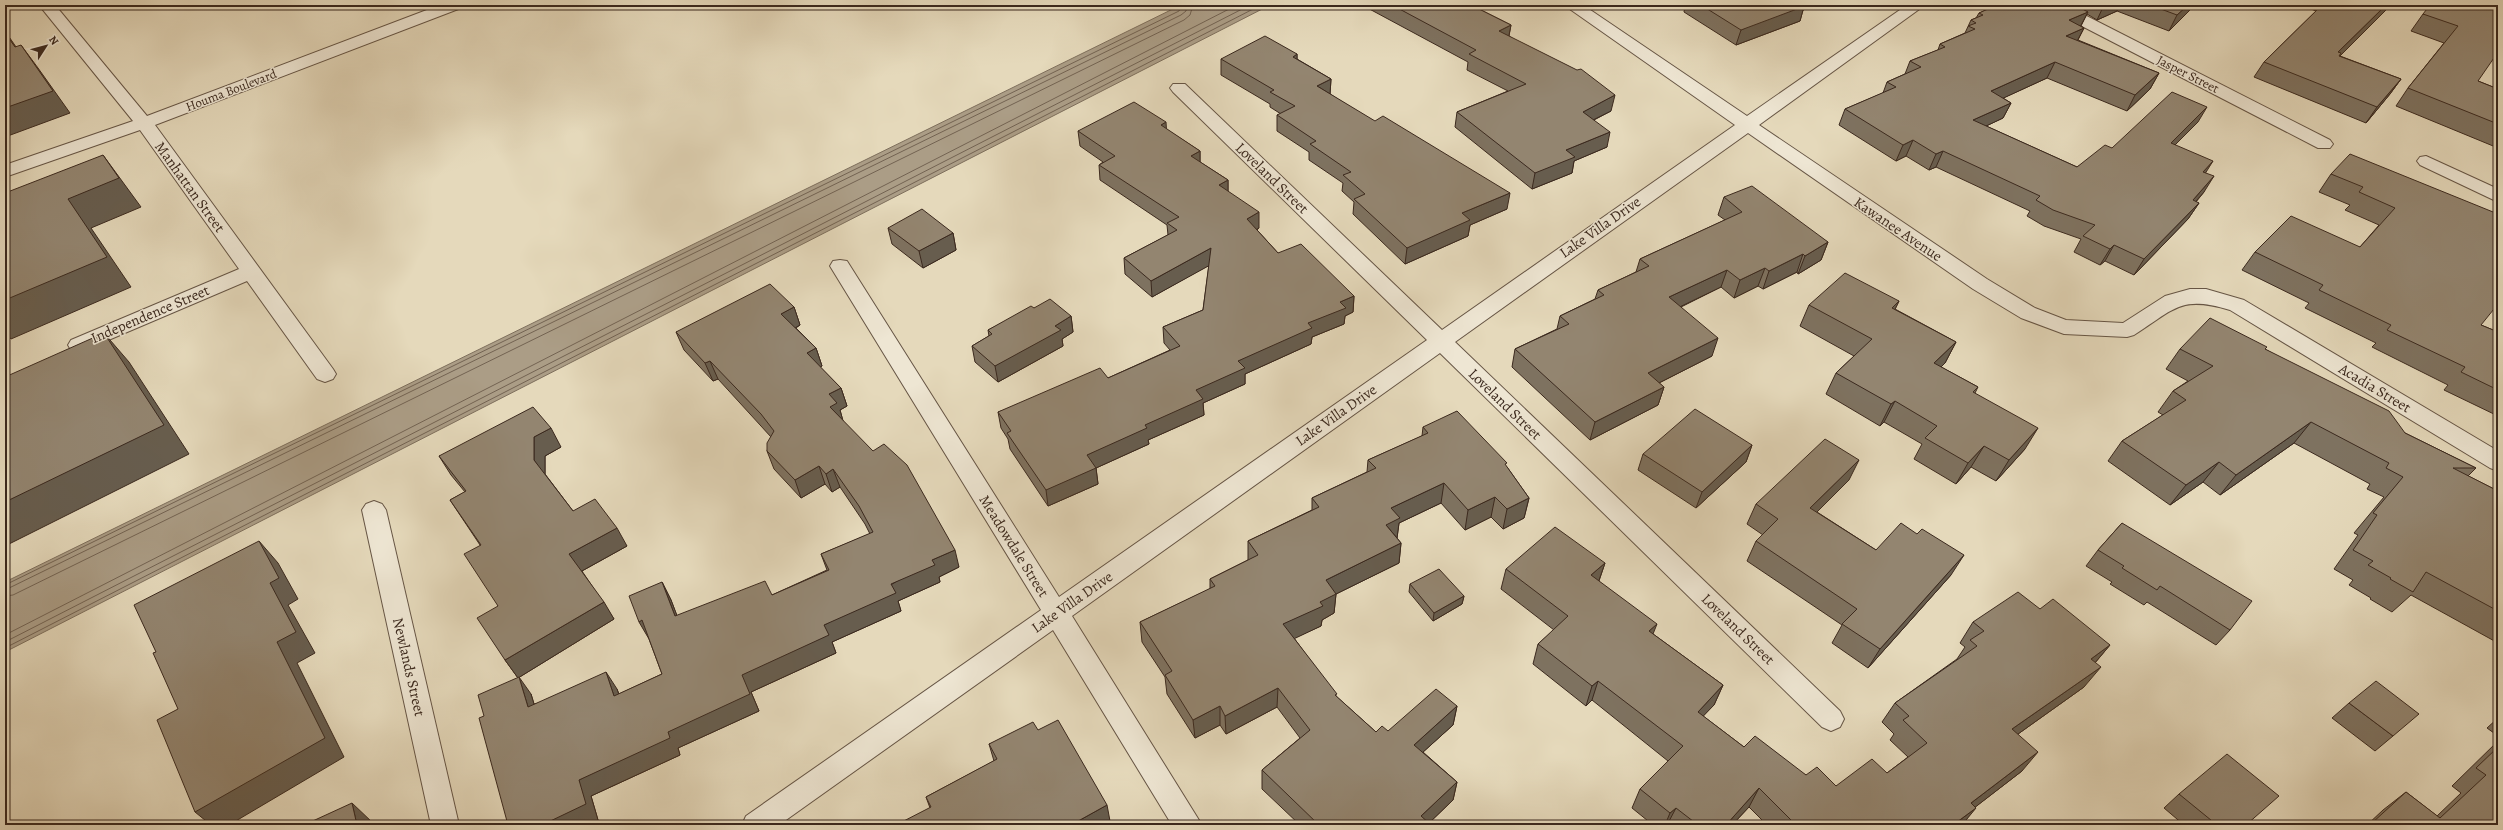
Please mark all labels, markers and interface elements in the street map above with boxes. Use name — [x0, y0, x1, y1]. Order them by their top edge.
north arrow — [26, 26, 66, 66]
text: N — [45, 33, 62, 48]
street label: Jasper Street — [2154, 51, 2222, 97]
street label: Houma Boulevard — [183, 65, 279, 115]
street label: Manhattan Street — [150, 138, 230, 236]
street label: Loveland Street — [1231, 138, 1313, 218]
street label: Lake Villa Drive — [1555, 191, 1645, 262]
street label: Kawanee Avenue — [1850, 192, 1946, 266]
street label: Independence Street — [88, 280, 212, 348]
street label: Acadia Street — [2334, 358, 2415, 417]
street label: Loveland Street — [1464, 364, 1546, 444]
street label: Lake Villa Drive — [1291, 379, 1381, 450]
street label: Meadowdale Street — [975, 491, 1054, 601]
street label: Lake Villa Drive — [1027, 566, 1117, 637]
street label: Loveland Street — [1697, 589, 1779, 669]
street label: Newlands Street — [388, 616, 430, 718]

